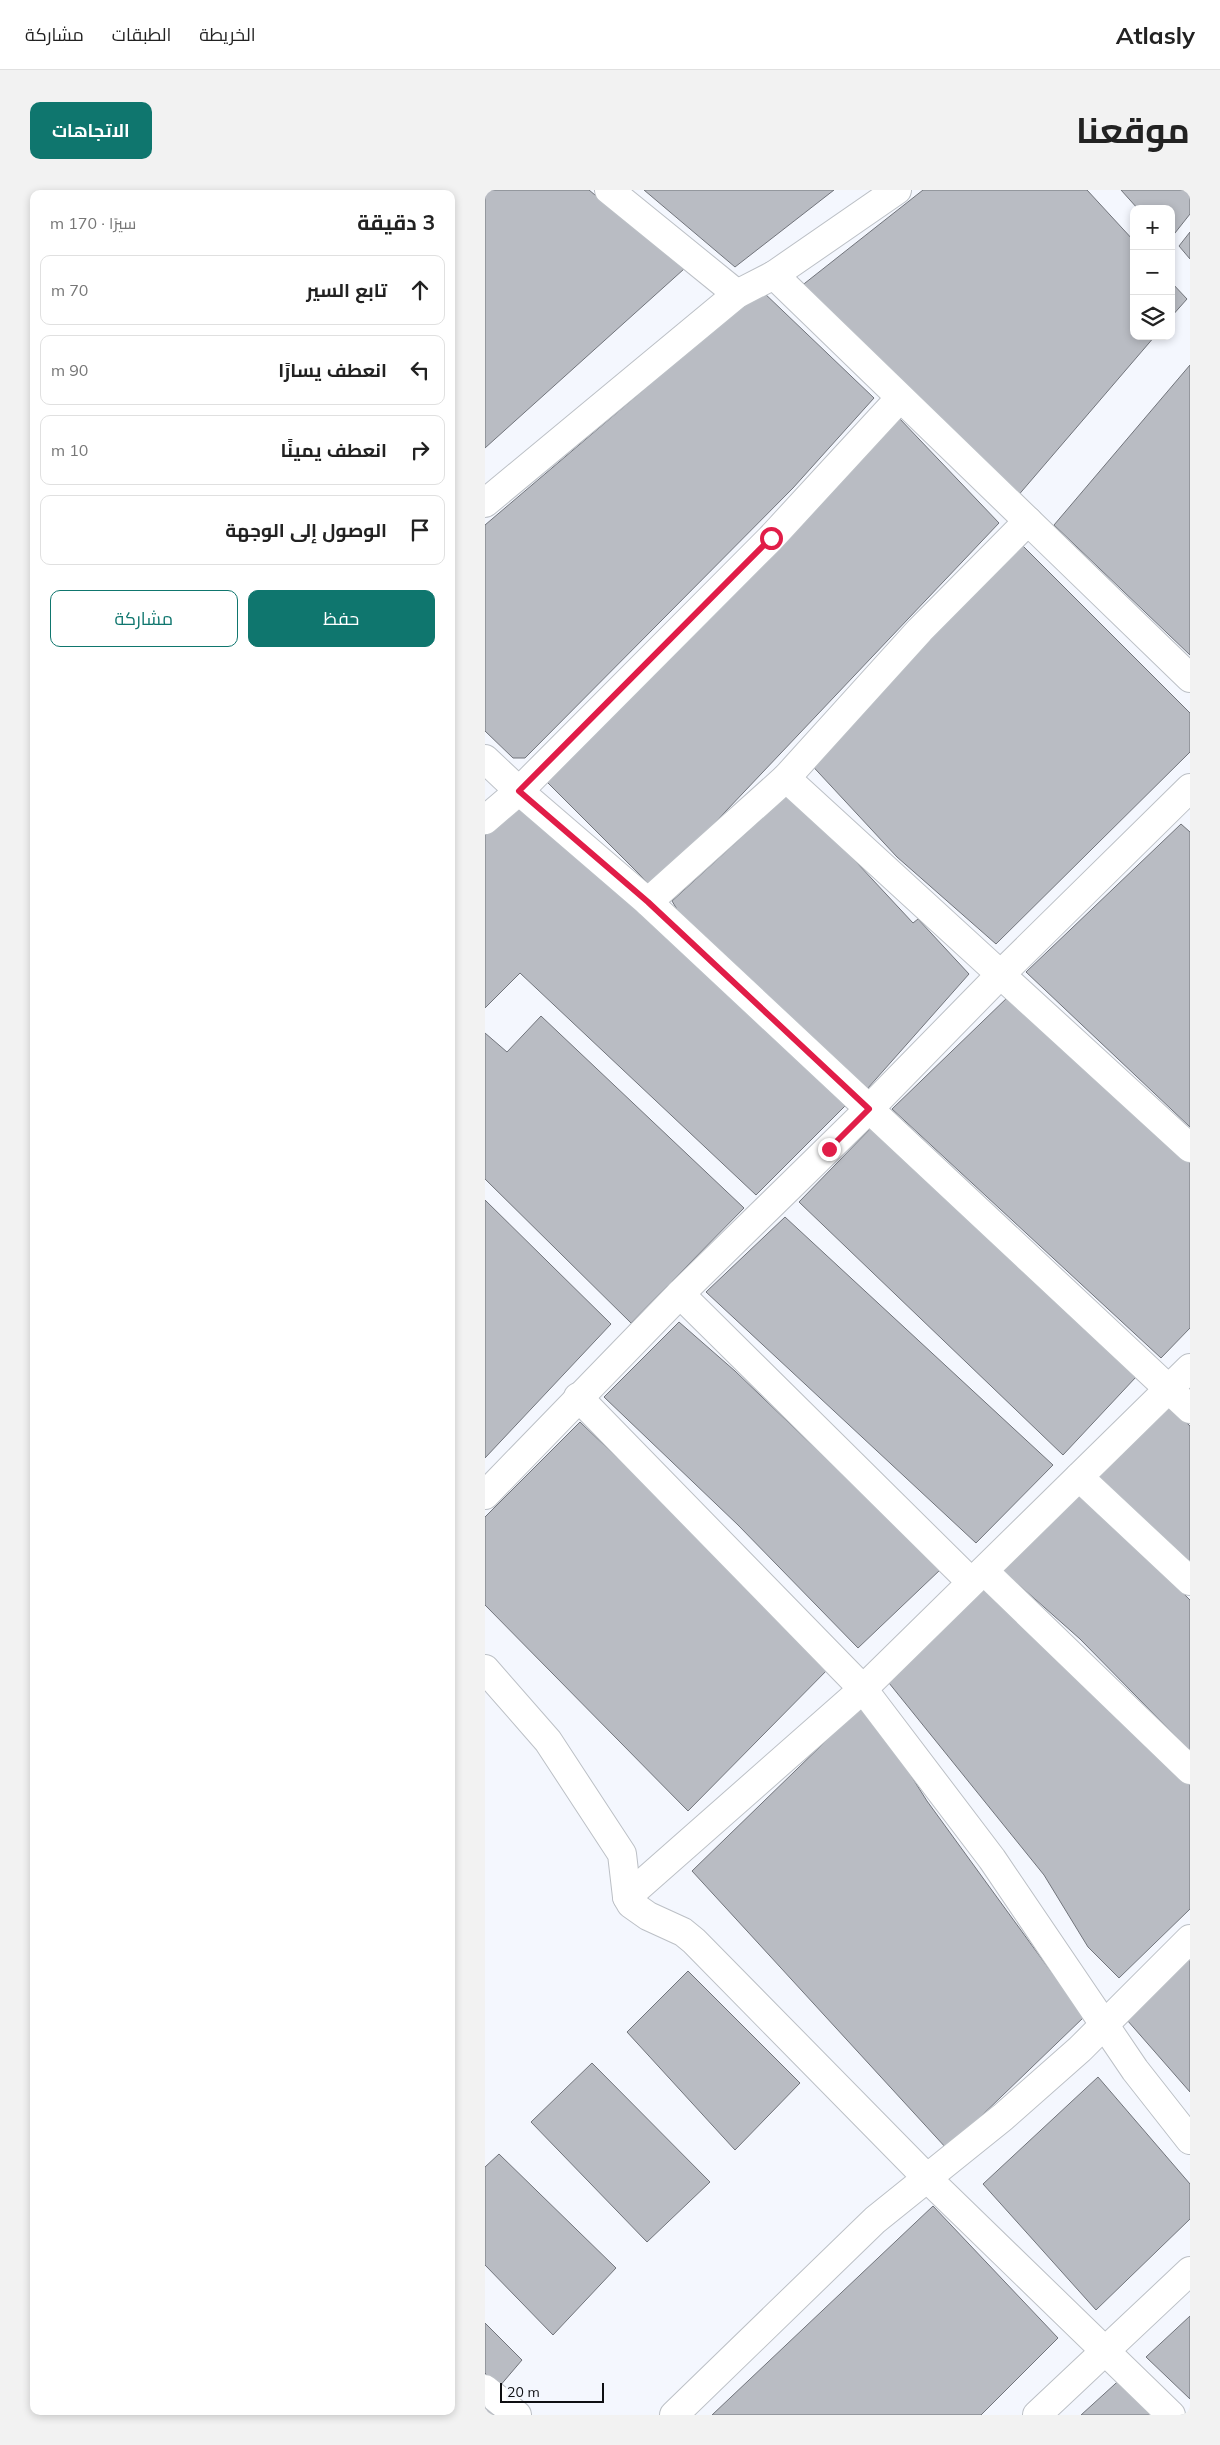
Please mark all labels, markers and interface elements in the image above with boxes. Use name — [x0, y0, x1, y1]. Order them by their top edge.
text: Atlasly — [1116, 20, 1195, 50]
text: مشاركة — [25, 23, 84, 46]
text: الطبقات — [112, 23, 171, 46]
text: الخريطة — [199, 23, 256, 46]
button: الاتجاهات — [30, 102, 152, 159]
text: موقعنا — [1076, 108, 1190, 152]
map controls — [1130, 205, 1175, 340]
button: + — [1130, 205, 1175, 250]
text: 3 دقيقة — [357, 209, 435, 235]
text: سيرًا · 170 m — [50, 213, 136, 233]
button: − — [1130, 250, 1175, 295]
icon: ahead — [406, 276, 434, 304]
text: تابع السير — [306, 278, 387, 302]
text: 70 m — [51, 280, 88, 300]
button: layers — [1130, 295, 1175, 340]
icon: left — [406, 356, 434, 384]
text: انعطف يسارًا — [278, 358, 387, 382]
text: 90 m — [51, 360, 88, 380]
icon: right — [406, 436, 434, 464]
text: انعطف يمينًا — [281, 438, 387, 462]
text: 10 m — [51, 440, 88, 460]
icon: arrive — [406, 516, 434, 544]
text: الوصول إلى الوجهة — [225, 518, 387, 542]
route start — [760, 527, 783, 550]
button: مشاركة — [50, 590, 238, 647]
button: حفظ — [248, 590, 435, 647]
route end — [818, 1138, 841, 1161]
scale bar — [500, 2380, 604, 2403]
text: 20 m — [507, 2383, 540, 2401]

